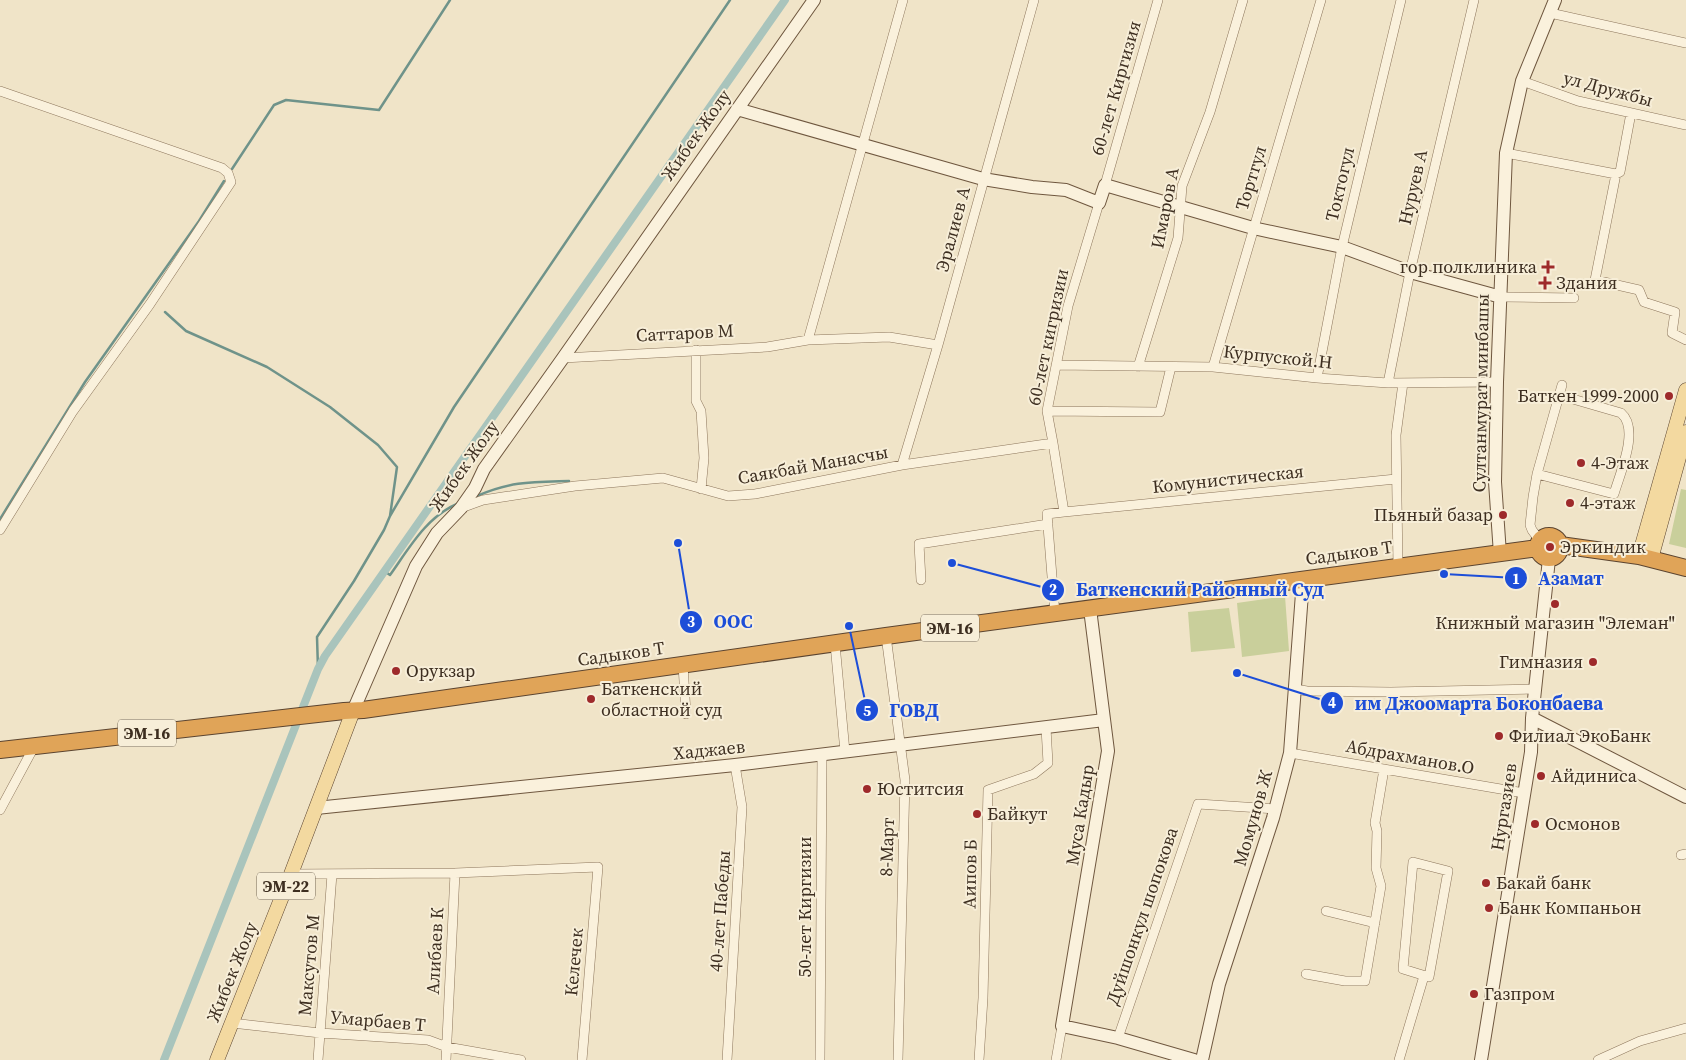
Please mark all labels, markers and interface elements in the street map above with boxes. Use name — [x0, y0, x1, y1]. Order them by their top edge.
street label: 60-лет Киргизия — [1084, 18, 1147, 158]
street label: ул Дружбы — [1561, 65, 1656, 112]
street label: Жибек Жолу — [655, 84, 737, 185]
street label: Тортгул — [1229, 143, 1272, 213]
street label: Токтогул — [1319, 144, 1360, 224]
street label: Нуруев А — [1392, 147, 1433, 227]
street label: Имаров А — [1144, 165, 1185, 251]
street label: Эралиев А — [929, 184, 976, 274]
place label: гор полклиника — [1400, 254, 1538, 279]
marker: гор полклиника — [1541, 260, 1555, 274]
street label: 60-лет кигризии — [1021, 266, 1074, 408]
place label: Здания — [1556, 270, 1617, 295]
marker: Здания — [1538, 276, 1552, 290]
street label: Султанмурат минбашы — [1466, 293, 1495, 493]
street label: Саттаров М — [635, 317, 735, 348]
street label: Курпуской.Н — [1222, 338, 1334, 375]
place label: Баткен 1999-2000 — [1518, 383, 1659, 408]
marker: Баткен 1999-2000 — [1663, 390, 1675, 402]
street label: Жибек Жолу — [423, 415, 505, 516]
street label: Саякбай Манасчы — [736, 439, 890, 490]
place label: 4-Этаж — [1591, 450, 1649, 475]
marker: 4-Этаж — [1575, 457, 1587, 469]
street label: Комунистическая — [1151, 458, 1305, 499]
place label: 4-этаж — [1580, 490, 1636, 515]
marker: 4-этаж — [1564, 497, 1576, 509]
place label: Пьяный базар — [1374, 502, 1493, 527]
marker: Пьяный базар — [1497, 509, 1509, 521]
street label: Садыков Т — [1304, 534, 1394, 571]
place label: Эркиндик — [1560, 534, 1646, 559]
marker: Эркиндик — [1544, 541, 1556, 553]
callout: Азамат — [1503, 561, 1614, 595]
text: Азамат — [1538, 565, 1604, 591]
text: 1 — [1512, 568, 1520, 589]
callout: Баткенский Районный Суд — [1041, 573, 1334, 607]
text: Баткенский Районный Суд — [1076, 576, 1324, 602]
text: 2 — [1049, 579, 1057, 600]
marker: Книжный магазин "Элеман" — [1549, 598, 1561, 610]
callout: ООС — [679, 605, 763, 639]
text: ООС — [713, 608, 753, 634]
place label: Книжный магазин "Элеман" — [1435, 610, 1675, 635]
text: 3 — [687, 611, 695, 632]
road number: ЭМ-16 — [921, 614, 979, 641]
street label: Садыков Т — [576, 635, 666, 672]
place label: Гимназия — [1499, 649, 1583, 674]
marker: Гимназия — [1587, 656, 1599, 668]
place label: Орукзар — [406, 658, 475, 683]
marker: Орукзар — [390, 665, 402, 677]
place label: Баткенский областной суд — [601, 676, 722, 722]
callout: им Джоомарта Боконбаева — [1320, 686, 1614, 720]
text: им Джоомарта Боконбаева — [1355, 690, 1604, 716]
text: 4 — [1328, 692, 1336, 713]
marker: Баткенский областной суд — [585, 693, 597, 705]
callout: ГОВД — [854, 693, 949, 727]
text: ГОВД — [889, 697, 939, 723]
text: 5 — [863, 700, 871, 721]
road number: ЭМ-16 — [118, 720, 176, 746]
place label: Филиал ЭкоБанк — [1509, 723, 1651, 748]
marker: Филиал ЭкоБанк — [1493, 730, 1505, 742]
street label: Хаджаев — [672, 733, 746, 766]
street label: Абдрахманов.О — [1344, 733, 1476, 780]
street label: Нургазиев — [1484, 761, 1523, 852]
street label: Муса Кадыр — [1059, 763, 1100, 867]
place label: Айдиниса — [1551, 763, 1638, 788]
street label: Момунов Ж — [1227, 766, 1278, 869]
marker: Айдиниса — [1535, 770, 1547, 782]
place label: Юститсия — [877, 776, 964, 801]
marker: Юститсия — [861, 783, 873, 795]
place label: Байкут — [987, 801, 1048, 826]
marker: Байкут — [971, 808, 983, 820]
place label: Осмонов — [1545, 811, 1620, 836]
street label: 8-Март — [873, 817, 900, 877]
marker: Осмонов — [1529, 818, 1541, 830]
street label: Дуйшонкул шопокова — [1099, 823, 1184, 1008]
street label: 50-лет Киргизии — [792, 837, 817, 978]
street label: Аипов Б — [956, 839, 983, 909]
street label: 40-лет Пабеды — [703, 849, 736, 973]
place label: Бакай банк — [1496, 870, 1591, 895]
road number: ЭМ-22 — [257, 872, 315, 899]
marker: Бакай банк — [1480, 877, 1492, 889]
place label: Банк Компаньон — [1499, 895, 1641, 920]
marker: Банк Компаньон — [1483, 902, 1495, 914]
street label: Алибаев К — [420, 907, 449, 995]
street label: Максутов М — [292, 913, 325, 1017]
street label: Жибек Жолу — [200, 917, 263, 1026]
street label: Келечек — [558, 927, 589, 997]
place label: Газпром — [1484, 981, 1555, 1006]
marker: Газпром — [1468, 988, 1480, 1000]
street label: Умарбаев Т — [329, 1004, 427, 1037]

